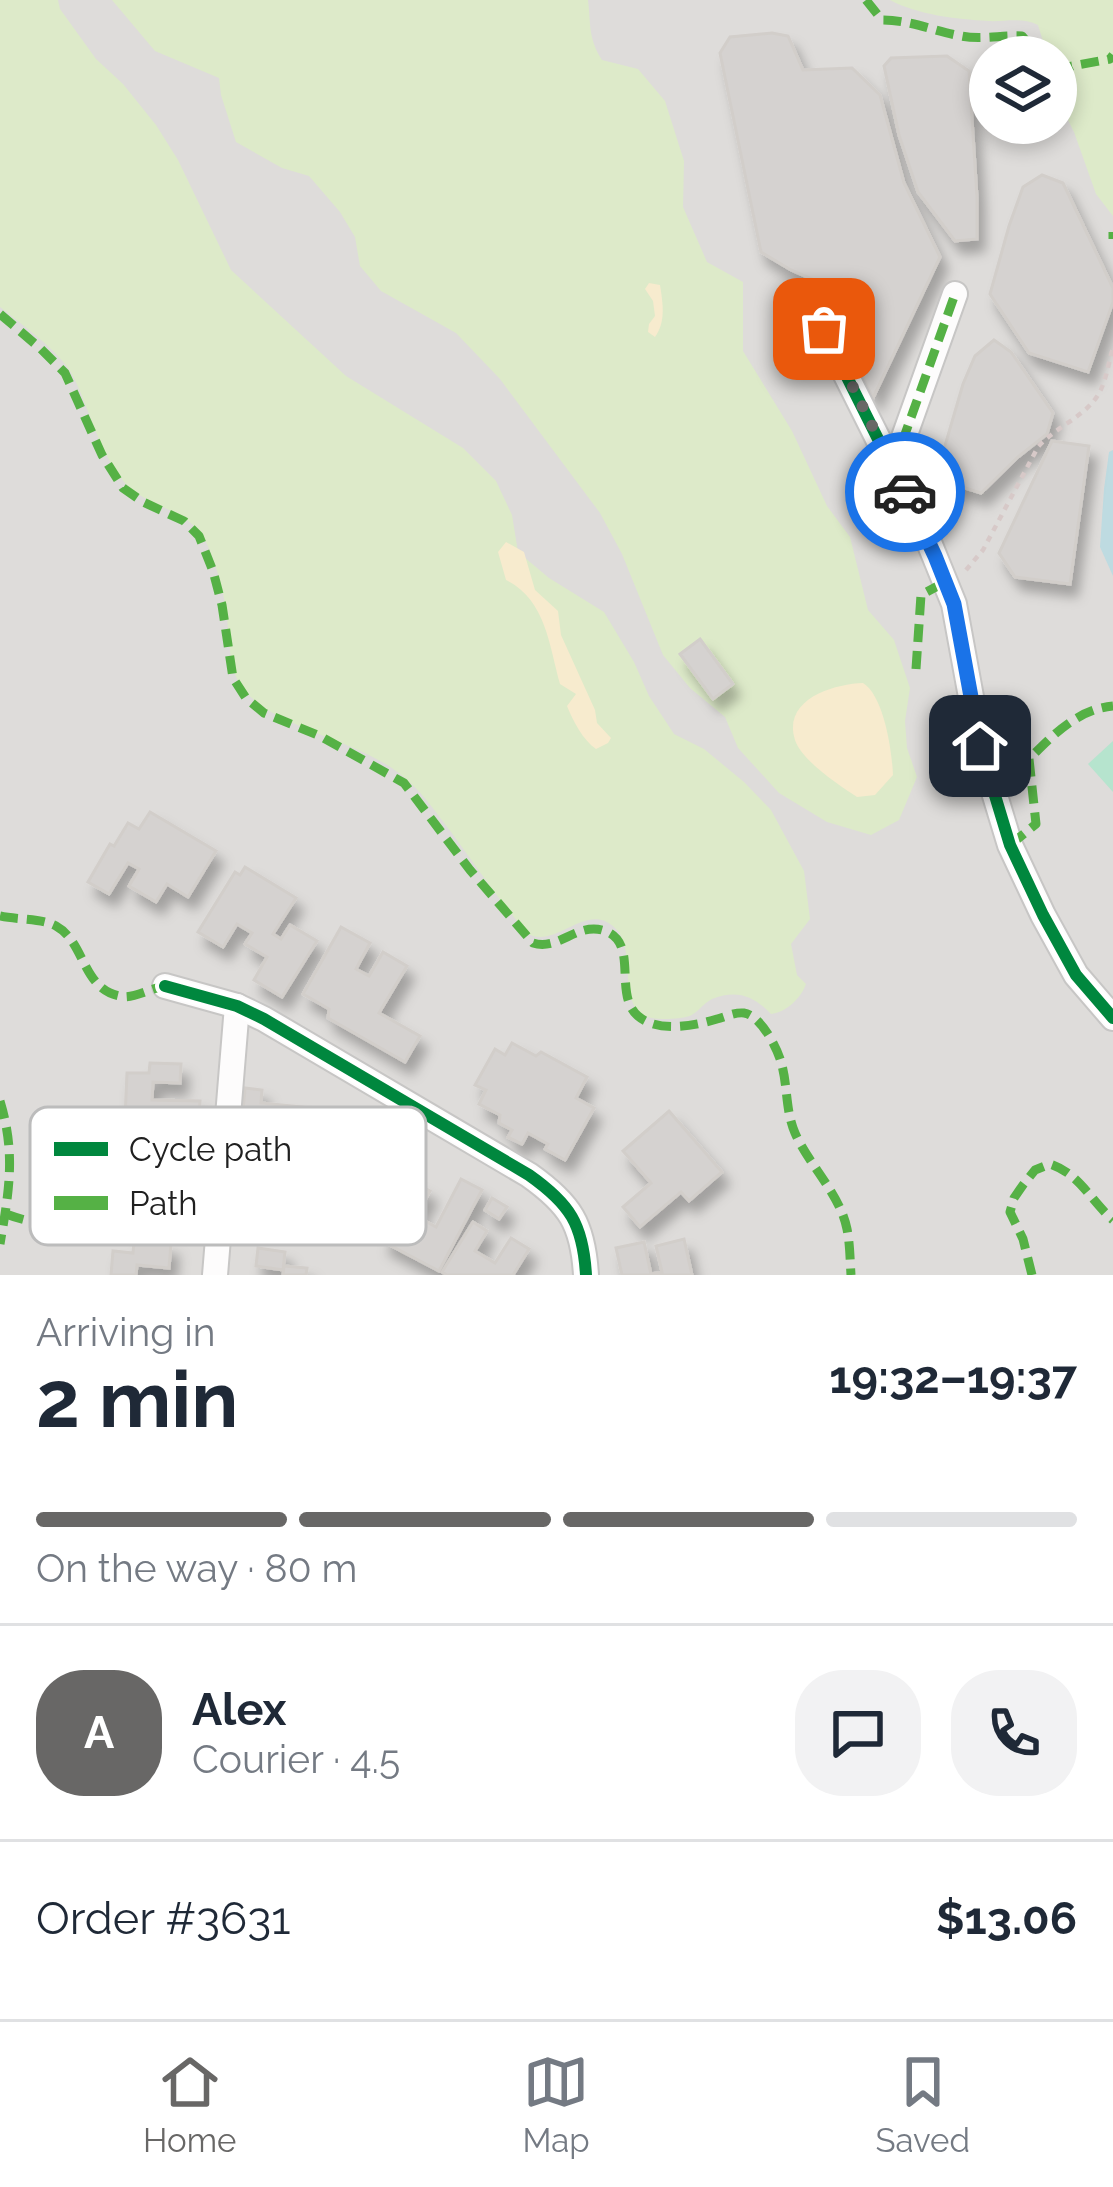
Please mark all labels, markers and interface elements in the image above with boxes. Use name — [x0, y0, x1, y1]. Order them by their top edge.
map controls — [969, 36, 1077, 144]
button: layers — [969, 36, 1077, 144]
pin — [773, 278, 875, 380]
icon: bag — [791, 296, 857, 362]
courier — [845, 432, 965, 552]
icon: car — [872, 459, 938, 525]
pin — [929, 695, 1031, 797]
icon: home — [947, 713, 1013, 779]
legend — [30, 1107, 426, 1245]
text: Cycle path — [129, 1130, 292, 1169]
text: Path — [129, 1184, 198, 1223]
text: Arriving in — [36, 1309, 216, 1355]
text: 19:32–19:37 — [829, 1351, 1077, 1404]
text: 2 min — [36, 1354, 238, 1445]
text: On the way · 80 m — [36, 1545, 357, 1591]
button: chat — [795, 1670, 921, 1796]
button: phone — [951, 1670, 1077, 1796]
text: Alex — [192, 1683, 286, 1736]
text: A — [84, 1706, 114, 1759]
text: Courier · 4.5 — [192, 1736, 400, 1782]
text: Order #3631 — [36, 1892, 290, 1945]
text: $13.06 — [936, 1892, 1077, 1945]
tab: Home — [143, 2049, 236, 2160]
tab: Map — [522, 2049, 590, 2160]
tab: Saved — [876, 2049, 970, 2160]

